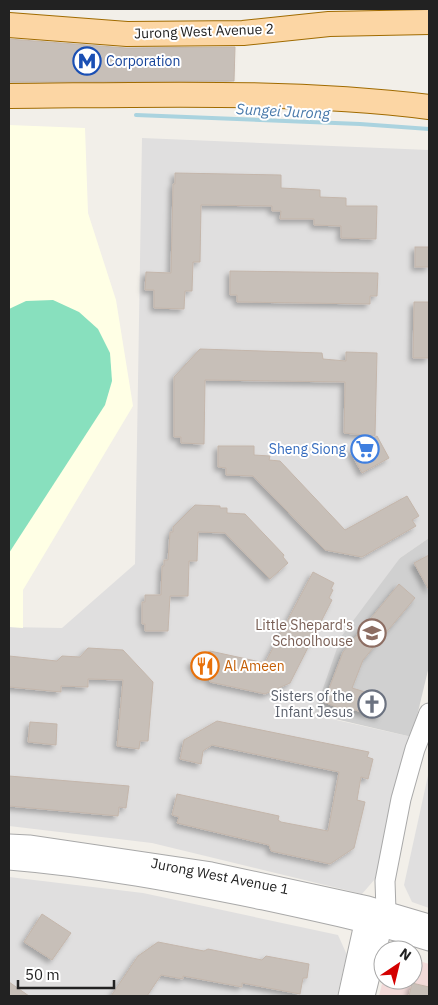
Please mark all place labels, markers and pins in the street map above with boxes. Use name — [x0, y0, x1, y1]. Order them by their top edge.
metro station icon: Corporation — [72, 46, 102, 76]
place label: Corporation — [106, 52, 180, 70]
supermarket icon: Sheng Siong — [350, 434, 380, 464]
place label: Sheng Siong — [269, 440, 347, 458]
place label: Little Shepard's Schoolhouse — [255, 616, 353, 650]
school or university icon: Little Shepard's Schoolhouse — [357, 618, 387, 648]
restaurant icon: Al Ameen — [190, 651, 220, 681]
place label: Al Ameen — [224, 657, 285, 675]
place label: Sisters of the Infant Jesus — [271, 687, 353, 721]
church icon: Sisters of the Infant Jesus — [357, 689, 387, 719]

